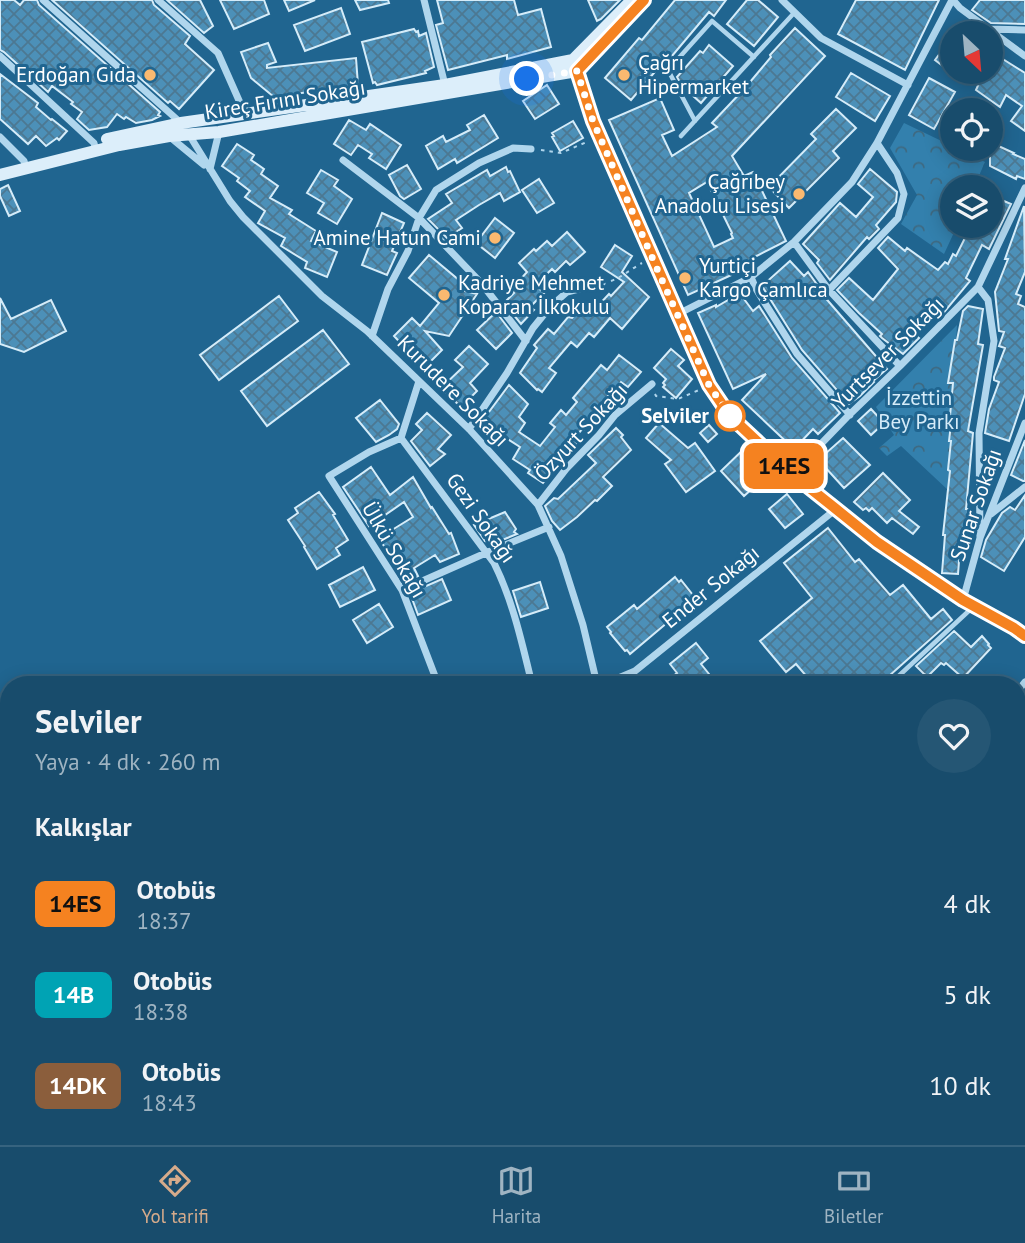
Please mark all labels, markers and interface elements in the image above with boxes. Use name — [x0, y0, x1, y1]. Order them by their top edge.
north arrow — [940, 21, 1003, 84]
map controls — [940, 21, 1003, 238]
place label: Çağrı Hipermarket — [638, 49, 749, 100]
place label: Erdoğan Gıda — [16, 61, 136, 88]
your location — [509, 61, 544, 96]
marker: Erdoğan Gıda — [142, 67, 158, 83]
marker: Çağrı Hipermarket — [616, 67, 632, 83]
street label: Kireç Fırını Sokağı — [203, 73, 367, 126]
button: locate — [940, 98, 1003, 161]
place label: Çağrıbey Anadolu Lisesi — [655, 168, 785, 219]
button: layers — [940, 175, 1003, 238]
marker: Çağrıbey Anadolu Lisesi — [791, 186, 807, 202]
place label: Amine Hatun Cami — [313, 224, 481, 251]
marker: Amine Hatun Cami — [487, 230, 503, 246]
place label: Yurtiçi Kargo Çamlıca — [699, 252, 828, 303]
place label: Kadriye Mehmet Koparan İlkokulu — [458, 269, 610, 320]
marker: Yurtiçi Kargo Çamlıca — [677, 270, 693, 286]
marker: Kadriye Mehmet Koparan İlkokulu — [436, 287, 452, 303]
street label: Yurtsever Sokağı — [826, 291, 950, 415]
street label: Kurudere Sokağı — [392, 329, 515, 452]
street label: Özyurt Sokağı — [528, 377, 633, 486]
park label: İzzettin Bey Parkı — [878, 384, 960, 435]
marker: Selviler — [715, 401, 745, 431]
place label: Selviler — [641, 402, 710, 429]
line badge: 14ES — [735, 443, 833, 489]
street label: Sunar Sokağı — [944, 445, 1007, 565]
text: 14ES — [758, 450, 810, 481]
street label: Gezi Sokağı — [441, 467, 522, 568]
street label: Ülkü Sokağı — [356, 497, 433, 603]
street label: Ender Sokağı — [657, 539, 765, 634]
text: Selviler — [35, 699, 142, 742]
button: heart — [917, 699, 991, 773]
text: Yaya · 4 dk · 260 m — [35, 747, 220, 776]
text: Kalkışlar — [35, 810, 132, 843]
text: Otobüs — [136, 873, 216, 906]
text: 4 dk — [943, 887, 991, 920]
text: 14ES — [49, 888, 101, 919]
text: 18:37 — [136, 906, 192, 935]
text: Otobüs — [133, 964, 212, 997]
text: 5 dk — [943, 978, 991, 1011]
text: 14B — [53, 979, 94, 1010]
text: 18:38 — [133, 997, 188, 1026]
text: Otobüs — [142, 1055, 221, 1088]
text: 10 dk — [929, 1069, 991, 1102]
text: 14DK — [49, 1070, 107, 1101]
text: 18:43 — [142, 1088, 197, 1117]
tab: Yol tarifi — [141, 1162, 209, 1228]
tab: Harita — [492, 1162, 541, 1228]
tab: Biletler — [824, 1162, 884, 1228]

